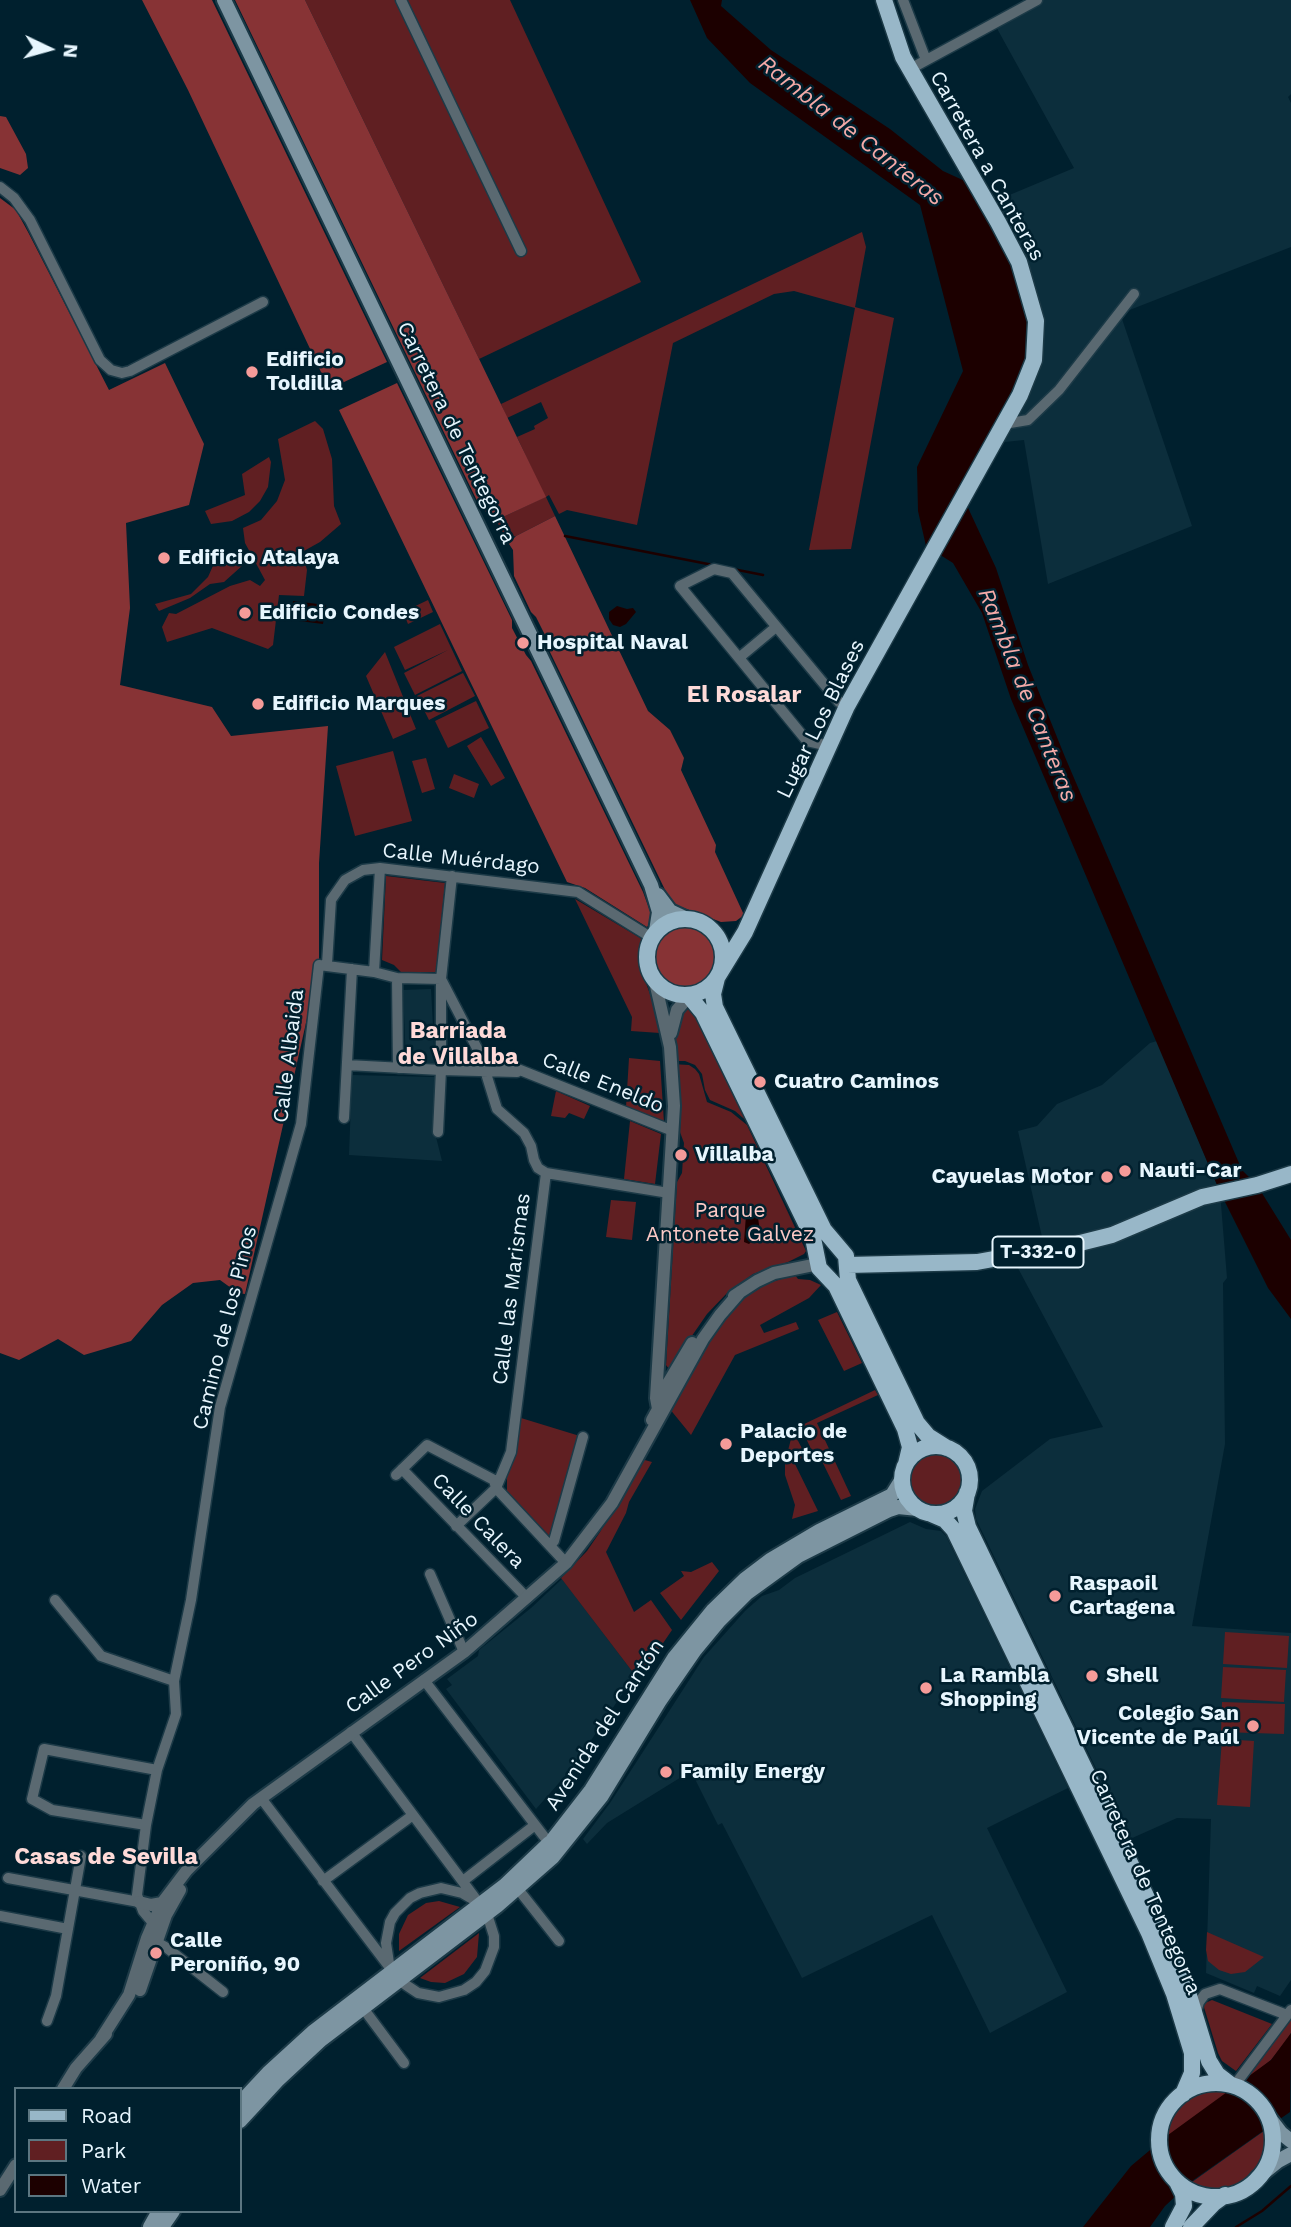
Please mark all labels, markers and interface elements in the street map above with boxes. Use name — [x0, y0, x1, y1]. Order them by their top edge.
north arrow — [14, 14, 84, 84]
text: N — [58, 43, 82, 59]
water label: Rambla de Canteras — [753, 50, 949, 212]
street label: Carretera a Canteras — [924, 67, 1050, 265]
street label: Carretera de Tentegorra — [391, 318, 521, 548]
place label: Edificio Toldilla — [266, 347, 344, 397]
marker: Edificio Toldilla — [244, 364, 260, 380]
place label: Edificio Atalaya — [178, 545, 339, 571]
marker: Edificio Atalaya — [156, 550, 172, 566]
water label: Rambla de Canteras — [972, 584, 1082, 806]
place label: Edificio Condes — [259, 600, 419, 626]
marker: Edificio Condes — [237, 605, 253, 621]
place label: Hospital Naval — [537, 630, 688, 656]
marker: Hospital Naval — [515, 635, 531, 651]
street label: Lugar Los Blases — [772, 636, 870, 802]
district label: El Rosalar — [687, 681, 801, 709]
place label: Edificio Marques — [272, 691, 445, 717]
marker: Edificio Marques — [250, 696, 266, 712]
street label: Calle Muérdago — [381, 838, 541, 880]
street label: Calle Albaida — [268, 988, 310, 1124]
district label: Barriada de Villalba — [398, 1017, 518, 1071]
street label: Calle Eneldo — [538, 1047, 668, 1119]
place label: Cuatro Caminos — [774, 1069, 939, 1095]
marker: Cuatro Caminos — [752, 1074, 768, 1090]
place label: Villalba — [695, 1142, 774, 1168]
marker: Villalba — [673, 1147, 689, 1163]
place label: Nauti-Car — [1139, 1158, 1242, 1184]
marker: Nauti-Car — [1117, 1163, 1133, 1179]
place label: Cayuelas Motor — [932, 1164, 1093, 1190]
marker: Cayuelas Motor — [1099, 1169, 1115, 1185]
street label: Calle las Marismas — [488, 1192, 536, 1386]
park label: Parque Antonete Galvez — [646, 1198, 814, 1248]
street label: Camino de los Pinos — [187, 1223, 263, 1433]
road number: T-332-0 — [992, 1236, 1084, 1268]
place label: Palacio de Deportes — [740, 1419, 847, 1469]
marker: Palacio de Deportes — [718, 1436, 734, 1452]
street label: Calle Calera — [426, 1468, 530, 1574]
place label: Raspaoil Cartagena — [1069, 1571, 1175, 1621]
marker: Raspaoil Cartagena — [1047, 1588, 1063, 1604]
street label: Calle Pero Niño — [341, 1606, 483, 1720]
street label: Avenida del Cantón — [540, 1635, 670, 1815]
place label: La Rambla Shopping — [940, 1663, 1050, 1713]
place label: Shell — [1106, 1663, 1158, 1689]
marker: Shell — [1084, 1668, 1100, 1684]
marker: La Rambla Shopping — [918, 1680, 934, 1696]
place label: Colegio San Vicente de Paúl — [1077, 1701, 1239, 1751]
marker: Colegio San Vicente de Paúl — [1245, 1718, 1261, 1734]
place label: Family Energy — [680, 1759, 825, 1785]
marker: Family Energy — [658, 1764, 674, 1780]
street label: Carretera de Tentegorra — [1084, 1765, 1206, 1999]
district label: Casas de Sevilla — [14, 1843, 198, 1871]
place label: Calle Peroniño, 90 — [170, 1928, 300, 1978]
marker: Calle Peroniño, 90 — [148, 1945, 164, 1961]
legend — [14, 2087, 242, 2213]
text: Road — [81, 2103, 132, 2128]
text: Park — [81, 2138, 126, 2163]
text: Water — [81, 2173, 141, 2198]

